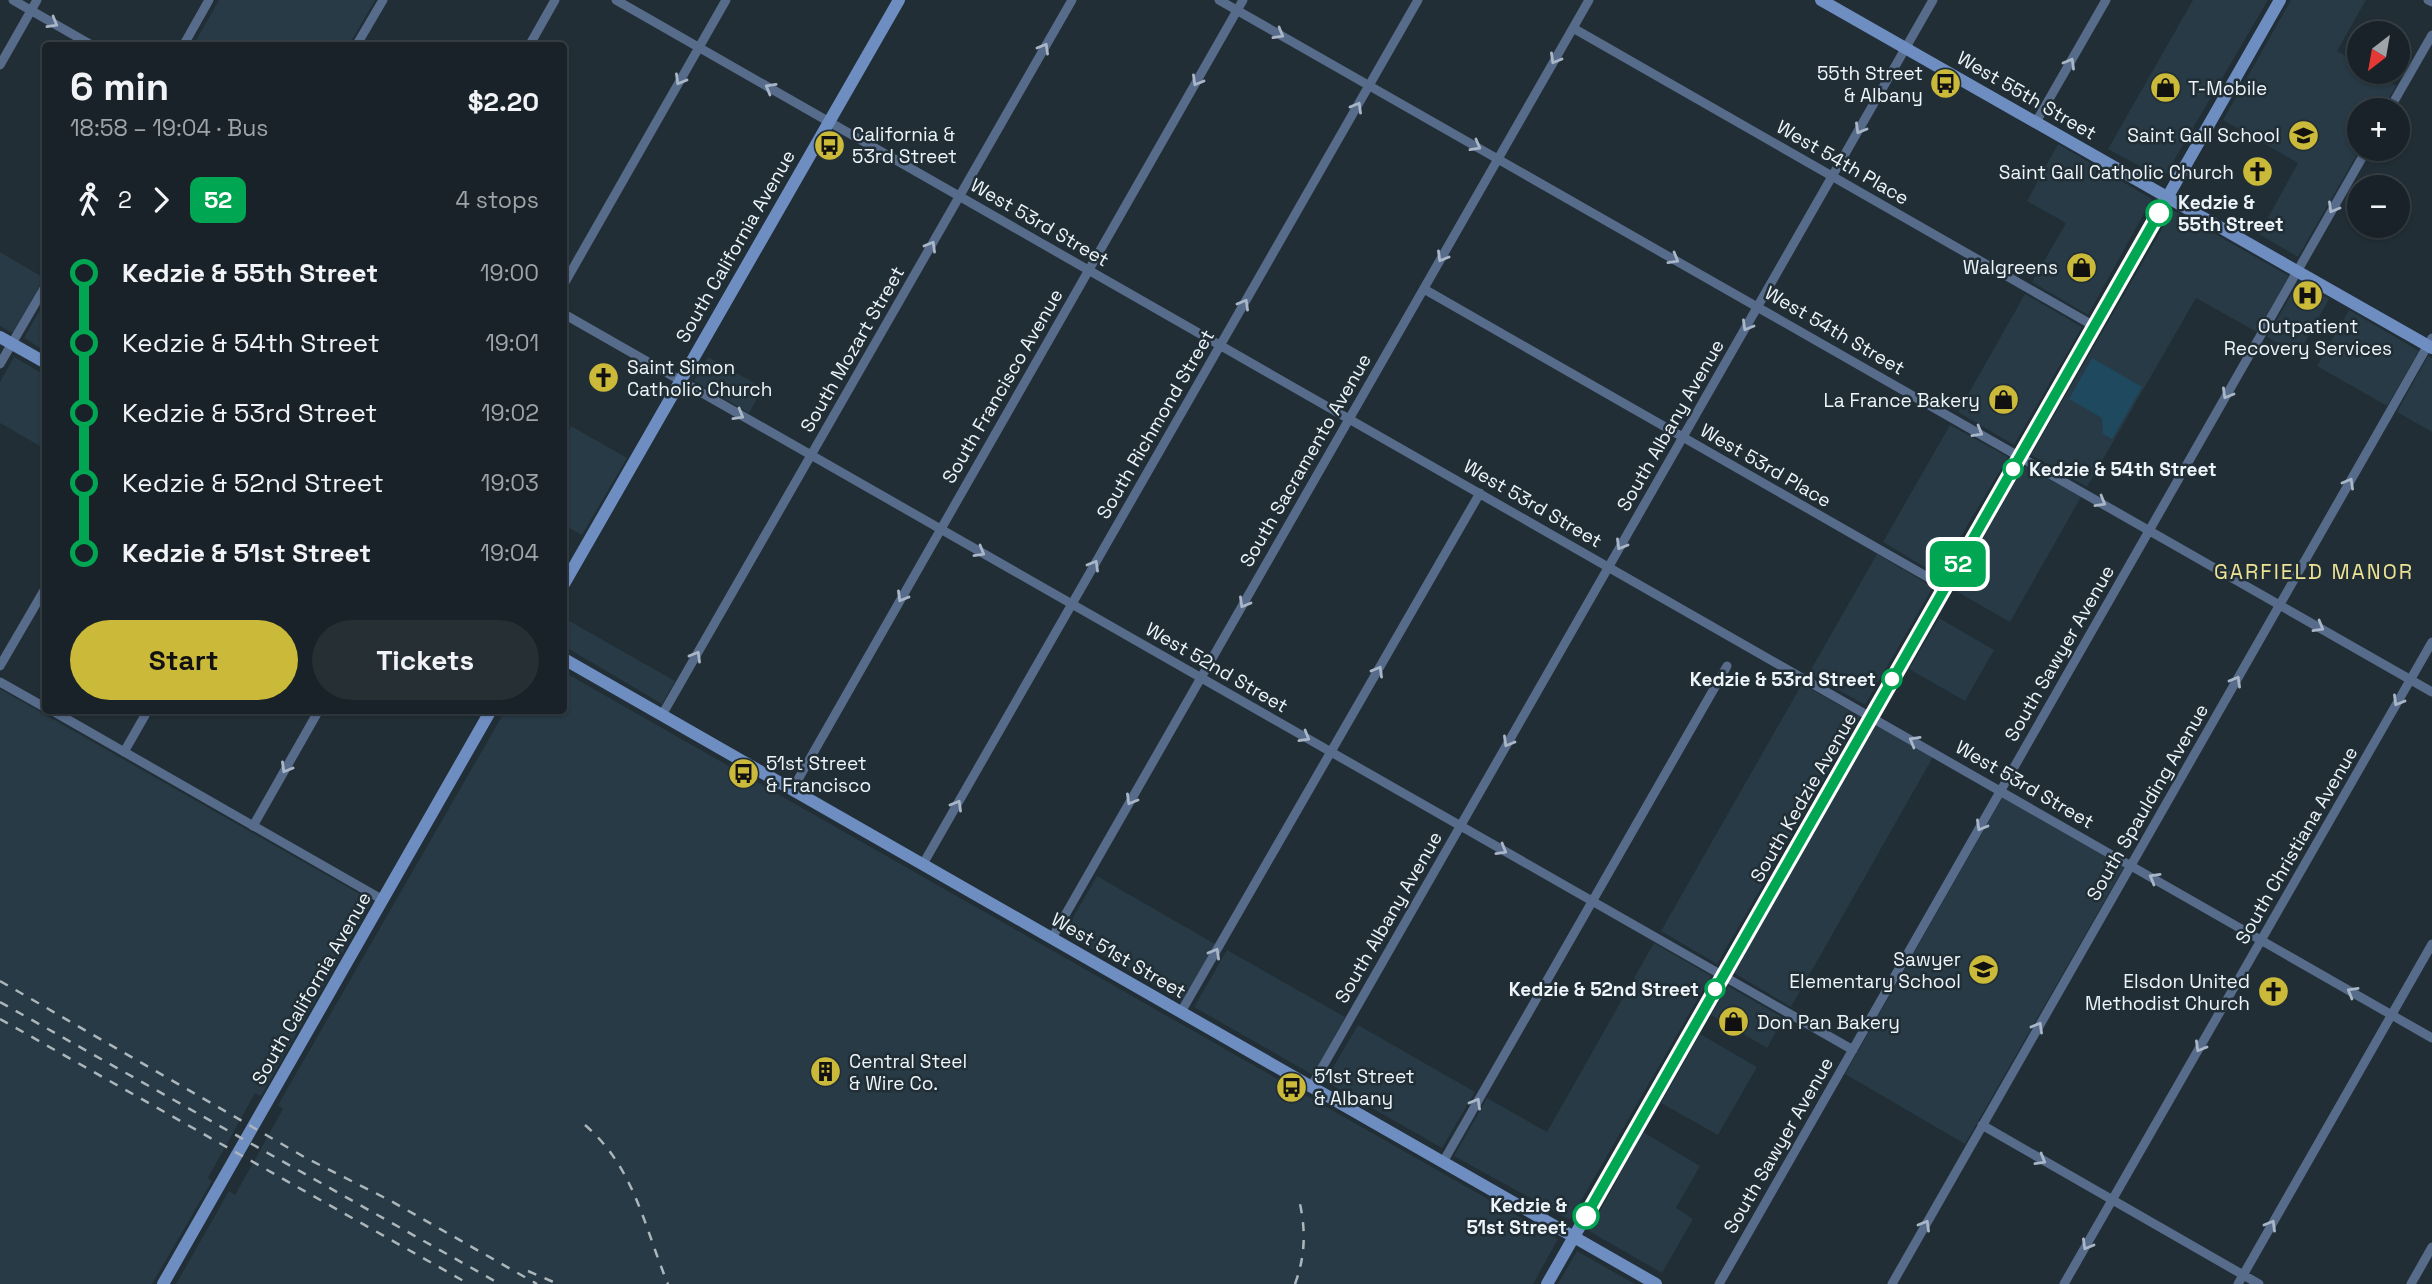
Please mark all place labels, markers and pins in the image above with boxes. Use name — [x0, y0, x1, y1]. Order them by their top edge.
place label: 55th Street & Albany — [1817, 61, 1923, 108]
bus stop icon: 55th Street & Albany — [1929, 67, 1963, 101]
shop icon: T-Mobile — [2148, 71, 2182, 105]
place label: T-Mobile — [2188, 76, 2267, 101]
school or university icon: Saint Gall School — [2286, 118, 2320, 152]
place label: California & 53rd Street — [852, 122, 957, 169]
place label: Saint Gall School — [2127, 123, 2280, 148]
bus stop icon: California & 53rd Street — [812, 128, 846, 162]
church icon: Saint Gall Catholic Church — [2240, 155, 2274, 189]
place label: Saint Gall Catholic Church — [1999, 160, 2234, 185]
place label: Kedzie & 55th Street — [2178, 190, 2284, 237]
marker: Kedzie & 55th Street — [2146, 200, 2172, 226]
shop icon: Walgreens — [2064, 250, 2098, 284]
place label: Walgreens — [1963, 255, 2058, 280]
hospital icon: Outpatient Recovery Services — [2291, 278, 2325, 312]
place label: Outpatient Recovery Services — [2224, 314, 2392, 361]
place label: Saint Simon Catholic Church — [627, 355, 772, 402]
church icon: Saint Simon Catholic Church — [587, 361, 621, 395]
shop icon: La France Bakery — [1986, 383, 2020, 417]
place label: La France Bakery — [1823, 388, 1980, 413]
place label: Kedzie & 54th Street — [2029, 457, 2217, 482]
marker: Kedzie & 54th Street — [2003, 459, 2023, 479]
place label: Kedzie & 53rd Street — [1690, 667, 1876, 692]
marker: Kedzie & 53rd Street — [1882, 669, 1902, 689]
place label: 51st Street & Francisco — [766, 751, 871, 798]
bus stop icon: 51st Street & Francisco — [726, 757, 760, 791]
place label: Sawyer Elementary School — [1789, 947, 1961, 994]
school or university icon: Sawyer Elementary School — [1967, 953, 2001, 987]
place label: Elsdon United Methodist Church — [2085, 969, 2250, 1016]
church icon: Elsdon United Methodist Church — [2256, 975, 2290, 1009]
place label: Kedzie & 52nd Street — [1509, 977, 1699, 1002]
marker: Kedzie & 52nd Street — [1705, 979, 1725, 999]
shop icon: Don Pan Bakery — [1717, 1005, 1751, 1039]
place label: Don Pan Bakery — [1757, 1010, 1900, 1035]
place label: Central Steel & Wire Co. — [849, 1049, 967, 1096]
building icon: Central Steel & Wire Co. — [809, 1055, 843, 1089]
place label: 51st Street & Albany — [1314, 1064, 1415, 1111]
bus stop icon: 51st Street & Albany — [1274, 1070, 1308, 1104]
place label: Kedzie & 51st Street — [1466, 1193, 1567, 1240]
marker: Kedzie & 51st Street — [1573, 1203, 1599, 1229]

